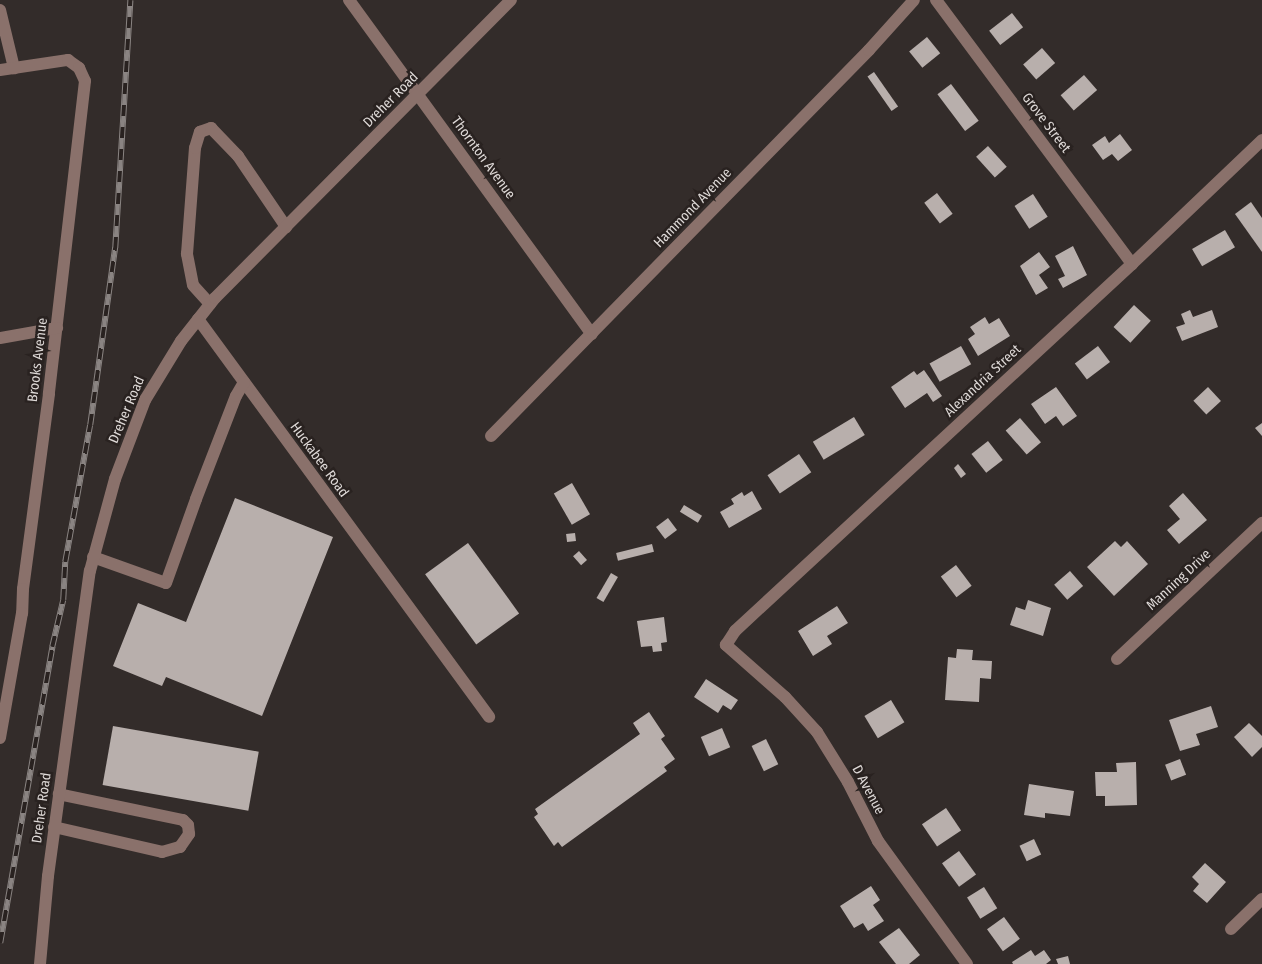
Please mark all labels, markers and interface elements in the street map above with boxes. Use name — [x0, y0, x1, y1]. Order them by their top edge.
street label: Dreher Road — [360, 69, 422, 131]
street label: Grove Street — [1018, 90, 1074, 156]
street label: Thornton Avenue — [447, 113, 519, 203]
street label: Hammond Avenue — [651, 165, 735, 251]
street label: Brooks Avenue — [25, 317, 51, 403]
street label: Alexandria Street — [941, 341, 1025, 421]
street label: Dreher Road — [105, 374, 149, 446]
street label: Huckabee Road — [286, 419, 352, 501]
street label: Manning Drive — [1143, 546, 1215, 614]
street label: D Avenue — [848, 762, 888, 818]
street label: Dreher Road — [29, 772, 55, 844]

